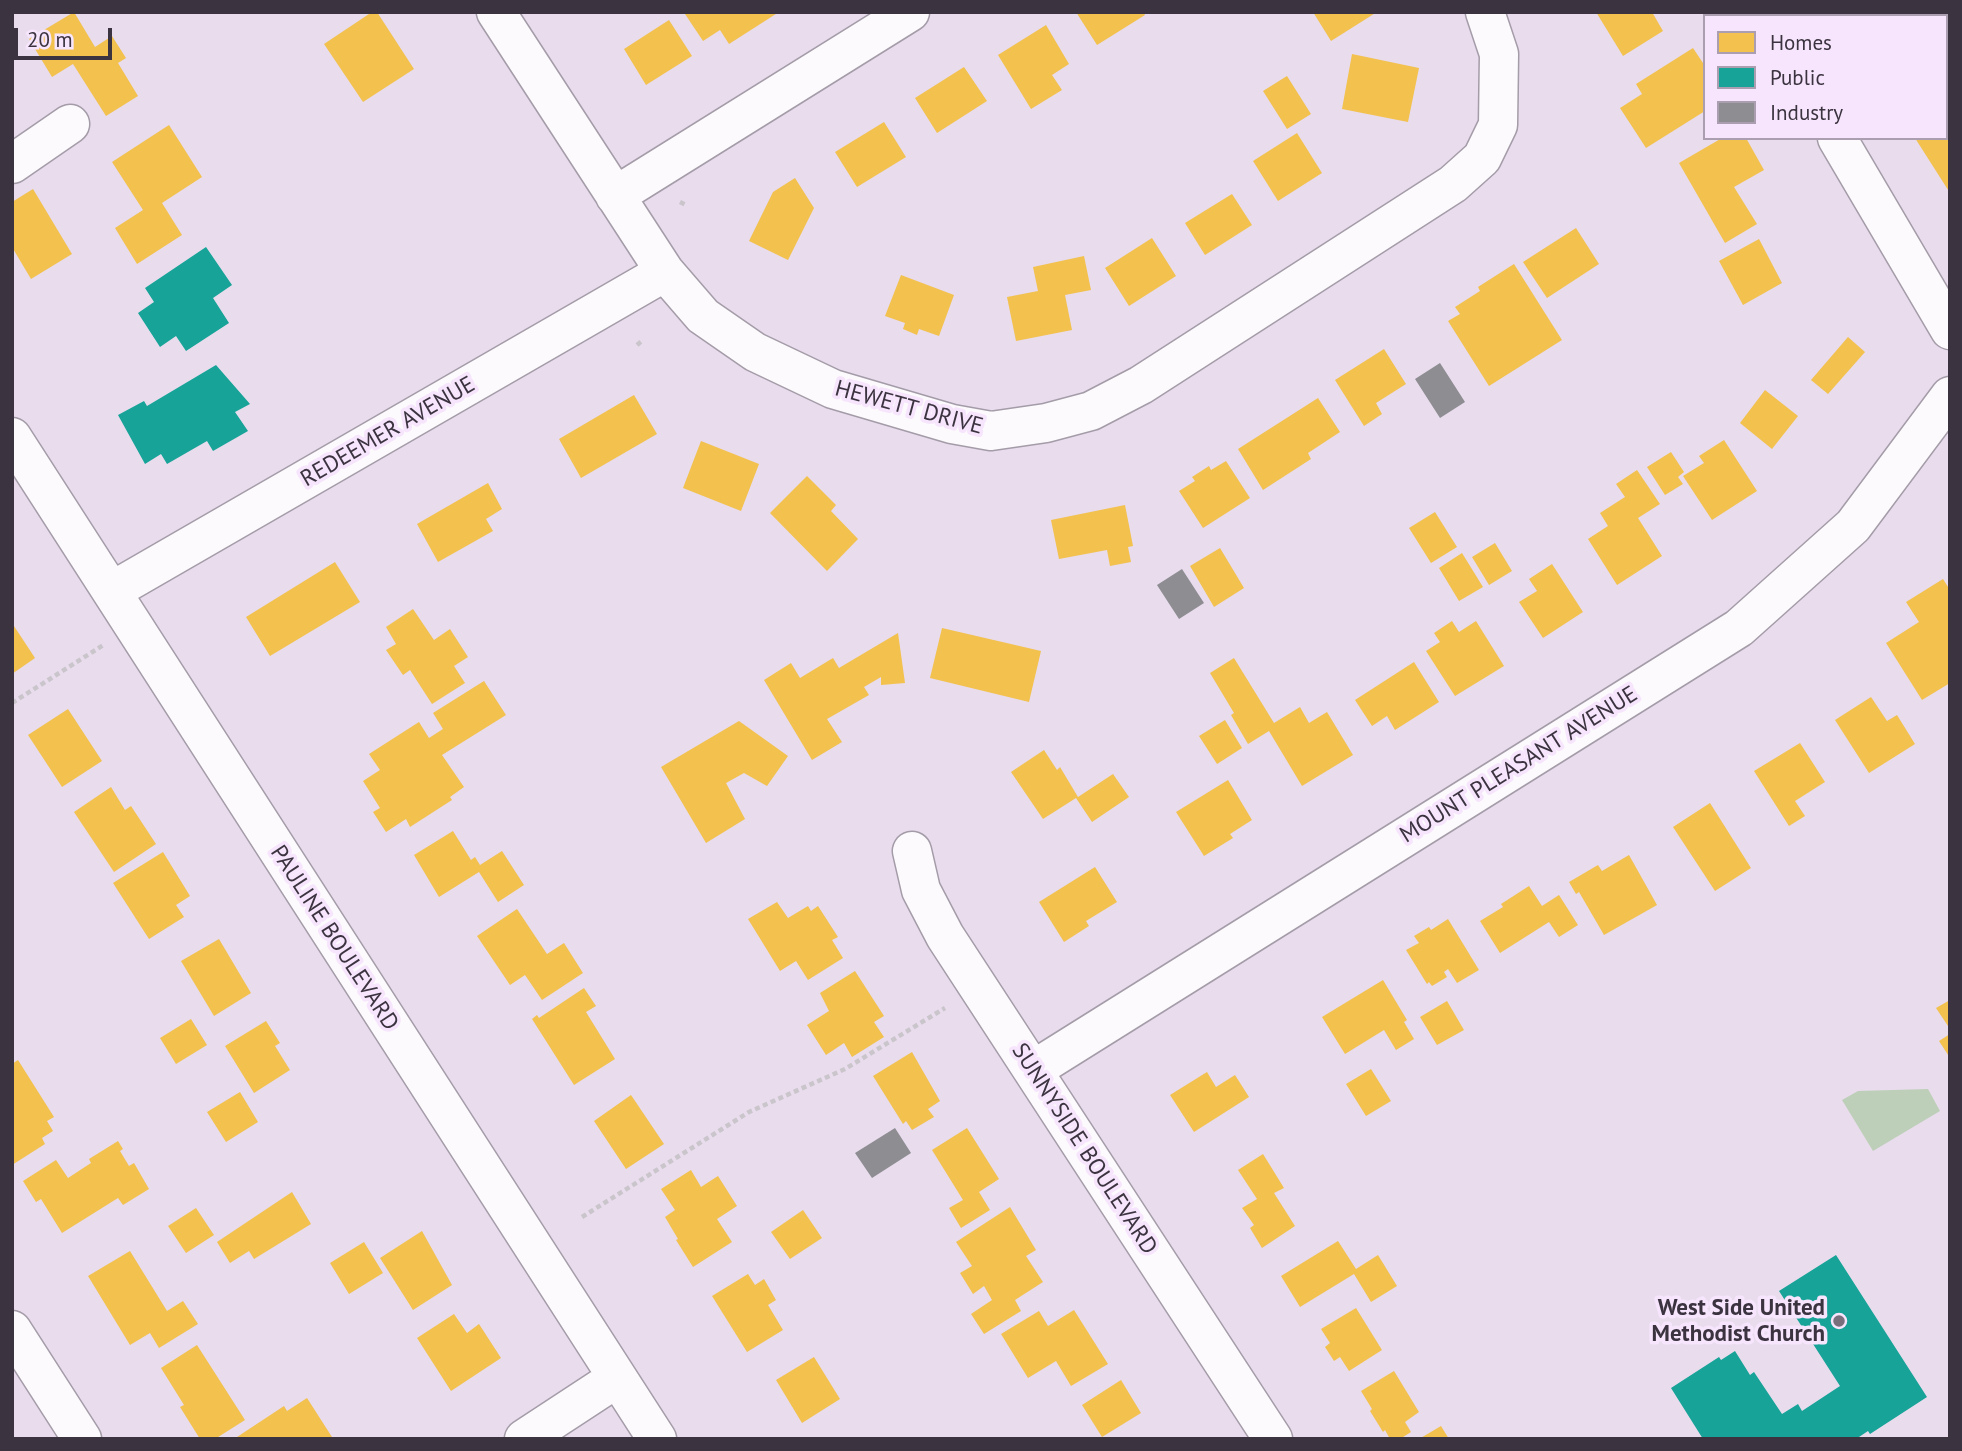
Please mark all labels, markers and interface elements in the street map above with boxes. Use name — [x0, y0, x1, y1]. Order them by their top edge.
scale bar — [18, 14, 116, 58]
legend — [1703, 14, 1948, 140]
text: 20 m — [27, 26, 73, 53]
text: Homes — [1770, 29, 1832, 56]
text: Public — [1770, 64, 1825, 91]
text: Industry — [1770, 99, 1843, 126]
street label: REDEEMER AVENUE — [296, 371, 480, 493]
street label: HEWETT DRIVE — [832, 375, 986, 441]
street label: MOUNT PLEASANT AVENUE — [1395, 681, 1643, 849]
street label: PAULINE BOULEVARD — [264, 840, 404, 1036]
street label: SUNNYSIDE BOULEVARD — [1005, 1038, 1163, 1260]
place label: West Side United Methodist Church — [1652, 1294, 1825, 1348]
marker: West Side United Methodist Church — [1831, 1313, 1847, 1329]

